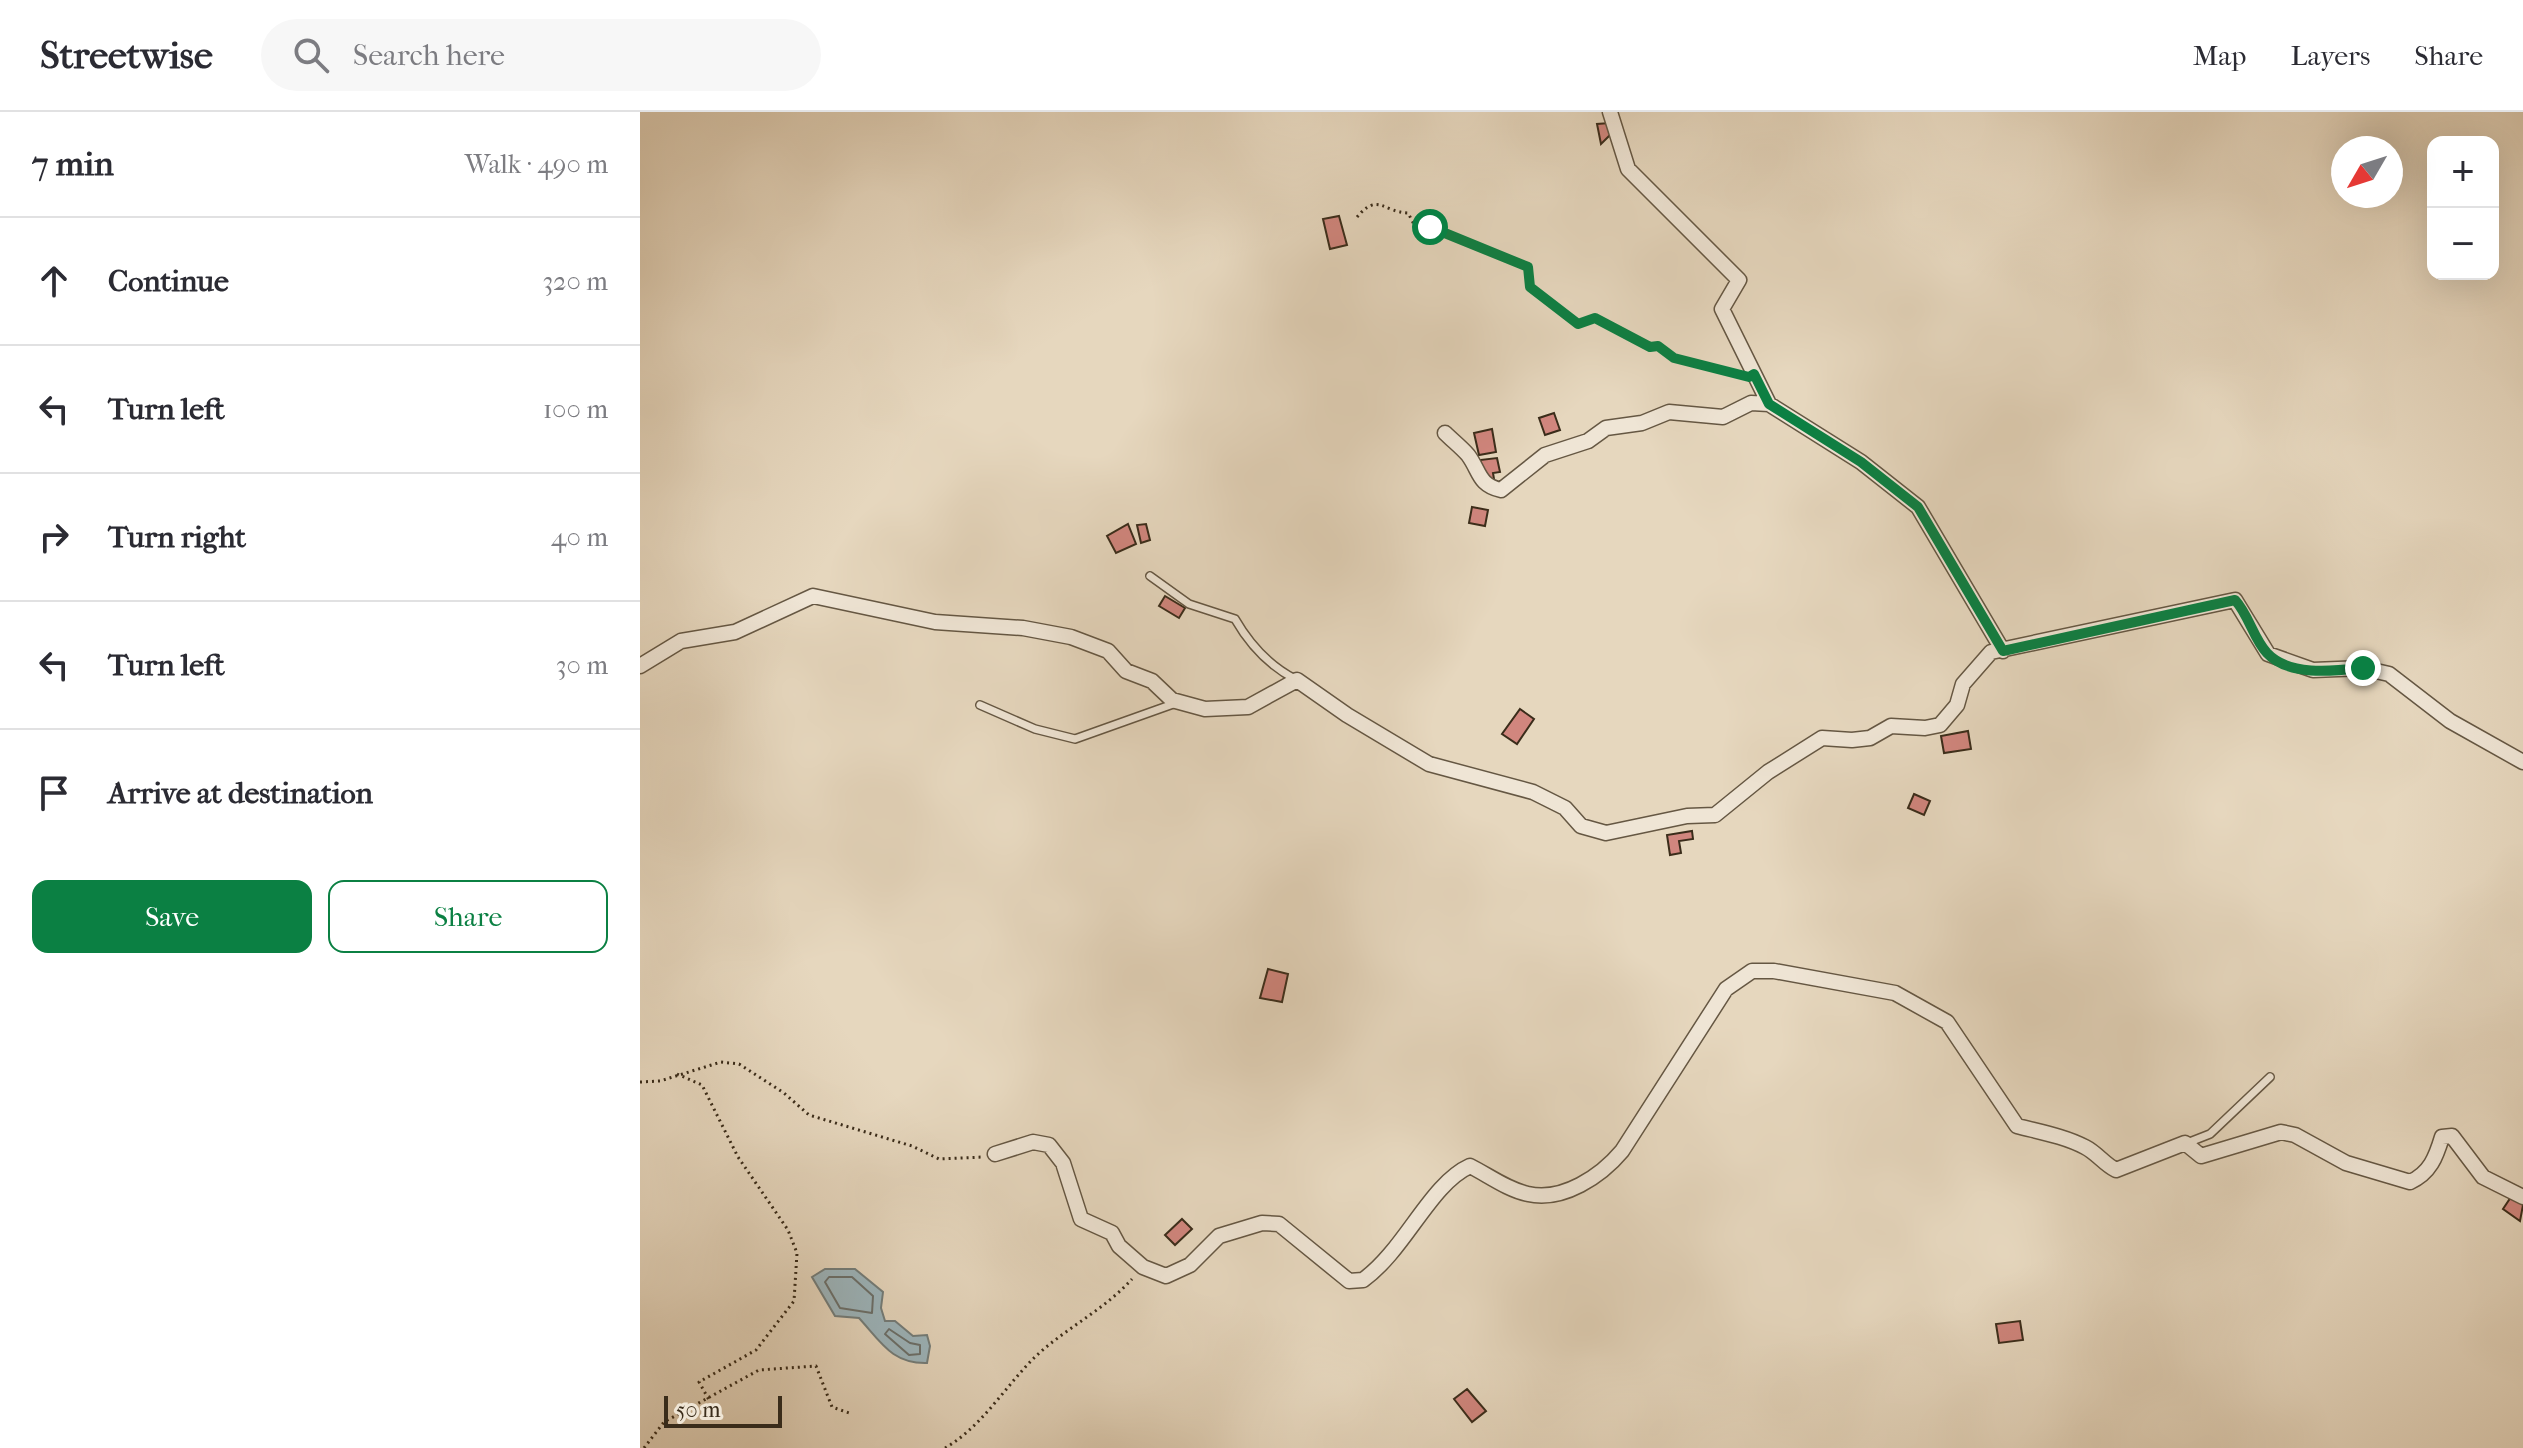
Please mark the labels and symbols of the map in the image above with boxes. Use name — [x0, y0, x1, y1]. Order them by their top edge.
north arrow — [2331, 136, 2403, 208]
route start — [1412, 209, 1448, 245]
route end — [2345, 650, 2381, 686]
scale bar — [664, 1392, 782, 1428]

